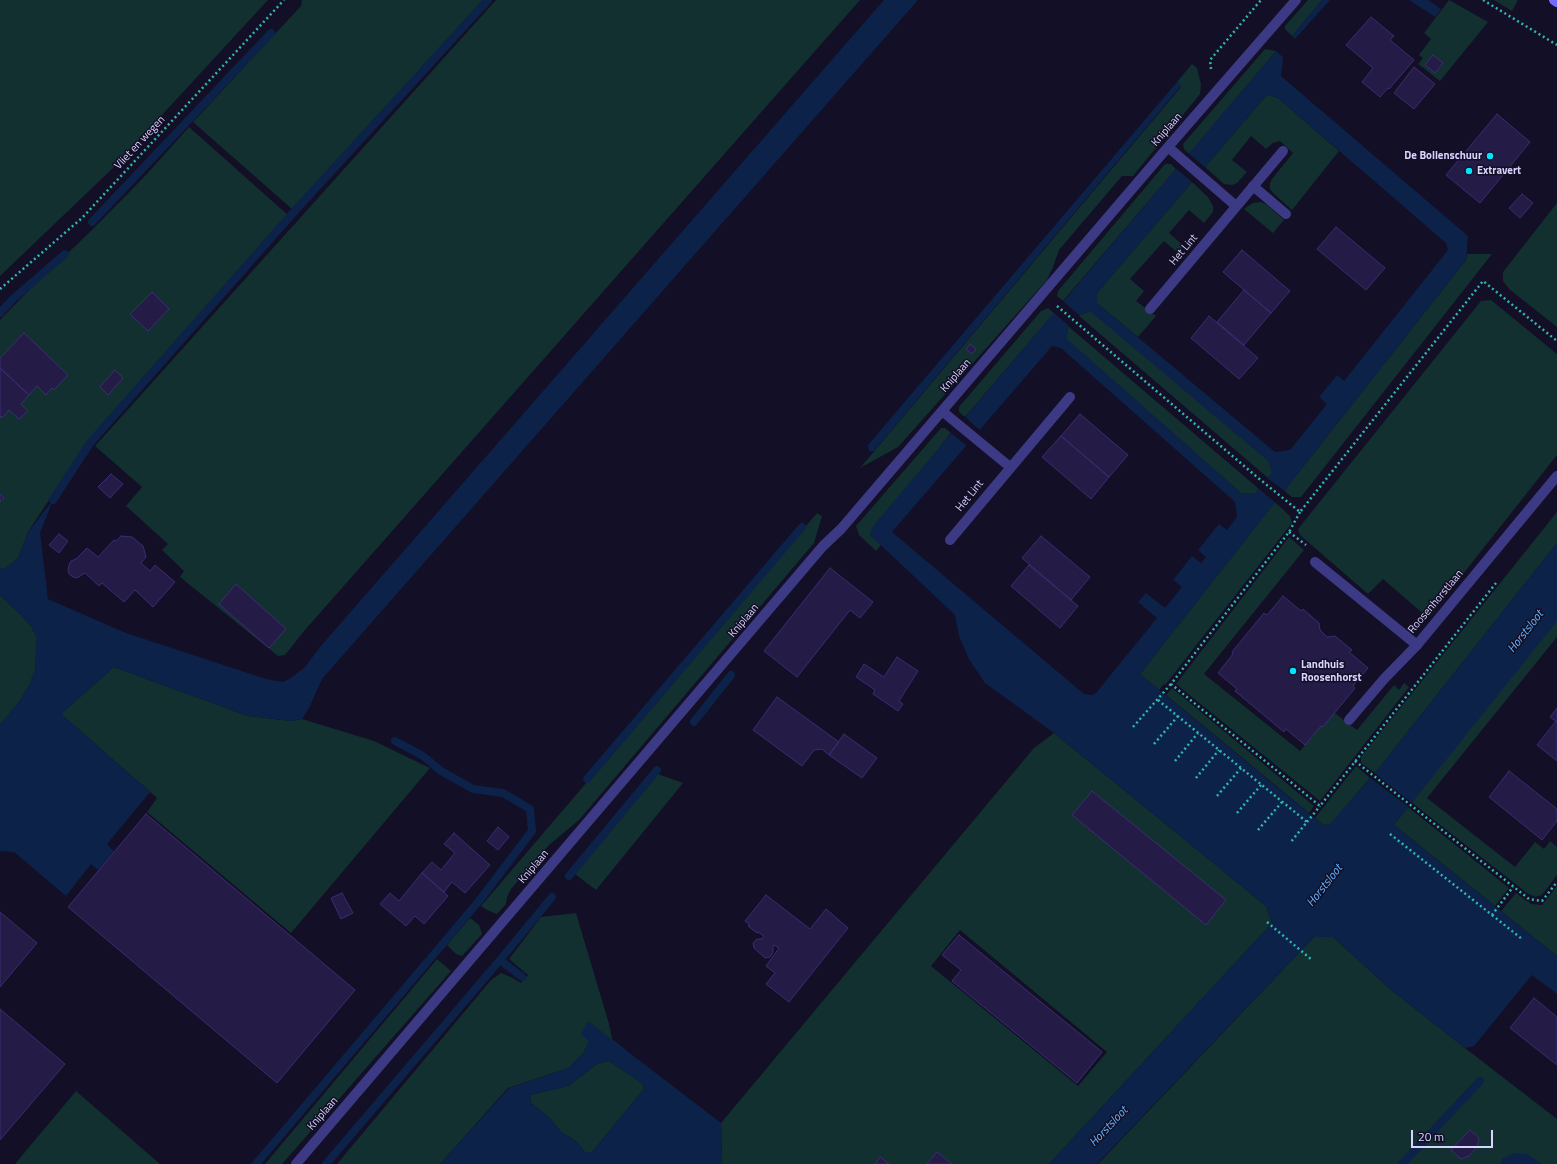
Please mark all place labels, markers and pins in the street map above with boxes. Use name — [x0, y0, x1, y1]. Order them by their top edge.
place label: De Bollenschuur — [1404, 149, 1482, 163]
marker: De Bollenschuur — [1485, 151, 1495, 161]
place label: Extravert — [1477, 164, 1521, 178]
marker: Extravert — [1464, 166, 1474, 176]
place label: Landhuis Roosenhorst — [1301, 658, 1362, 684]
marker: Landhuis Roosenhorst — [1288, 666, 1298, 676]

